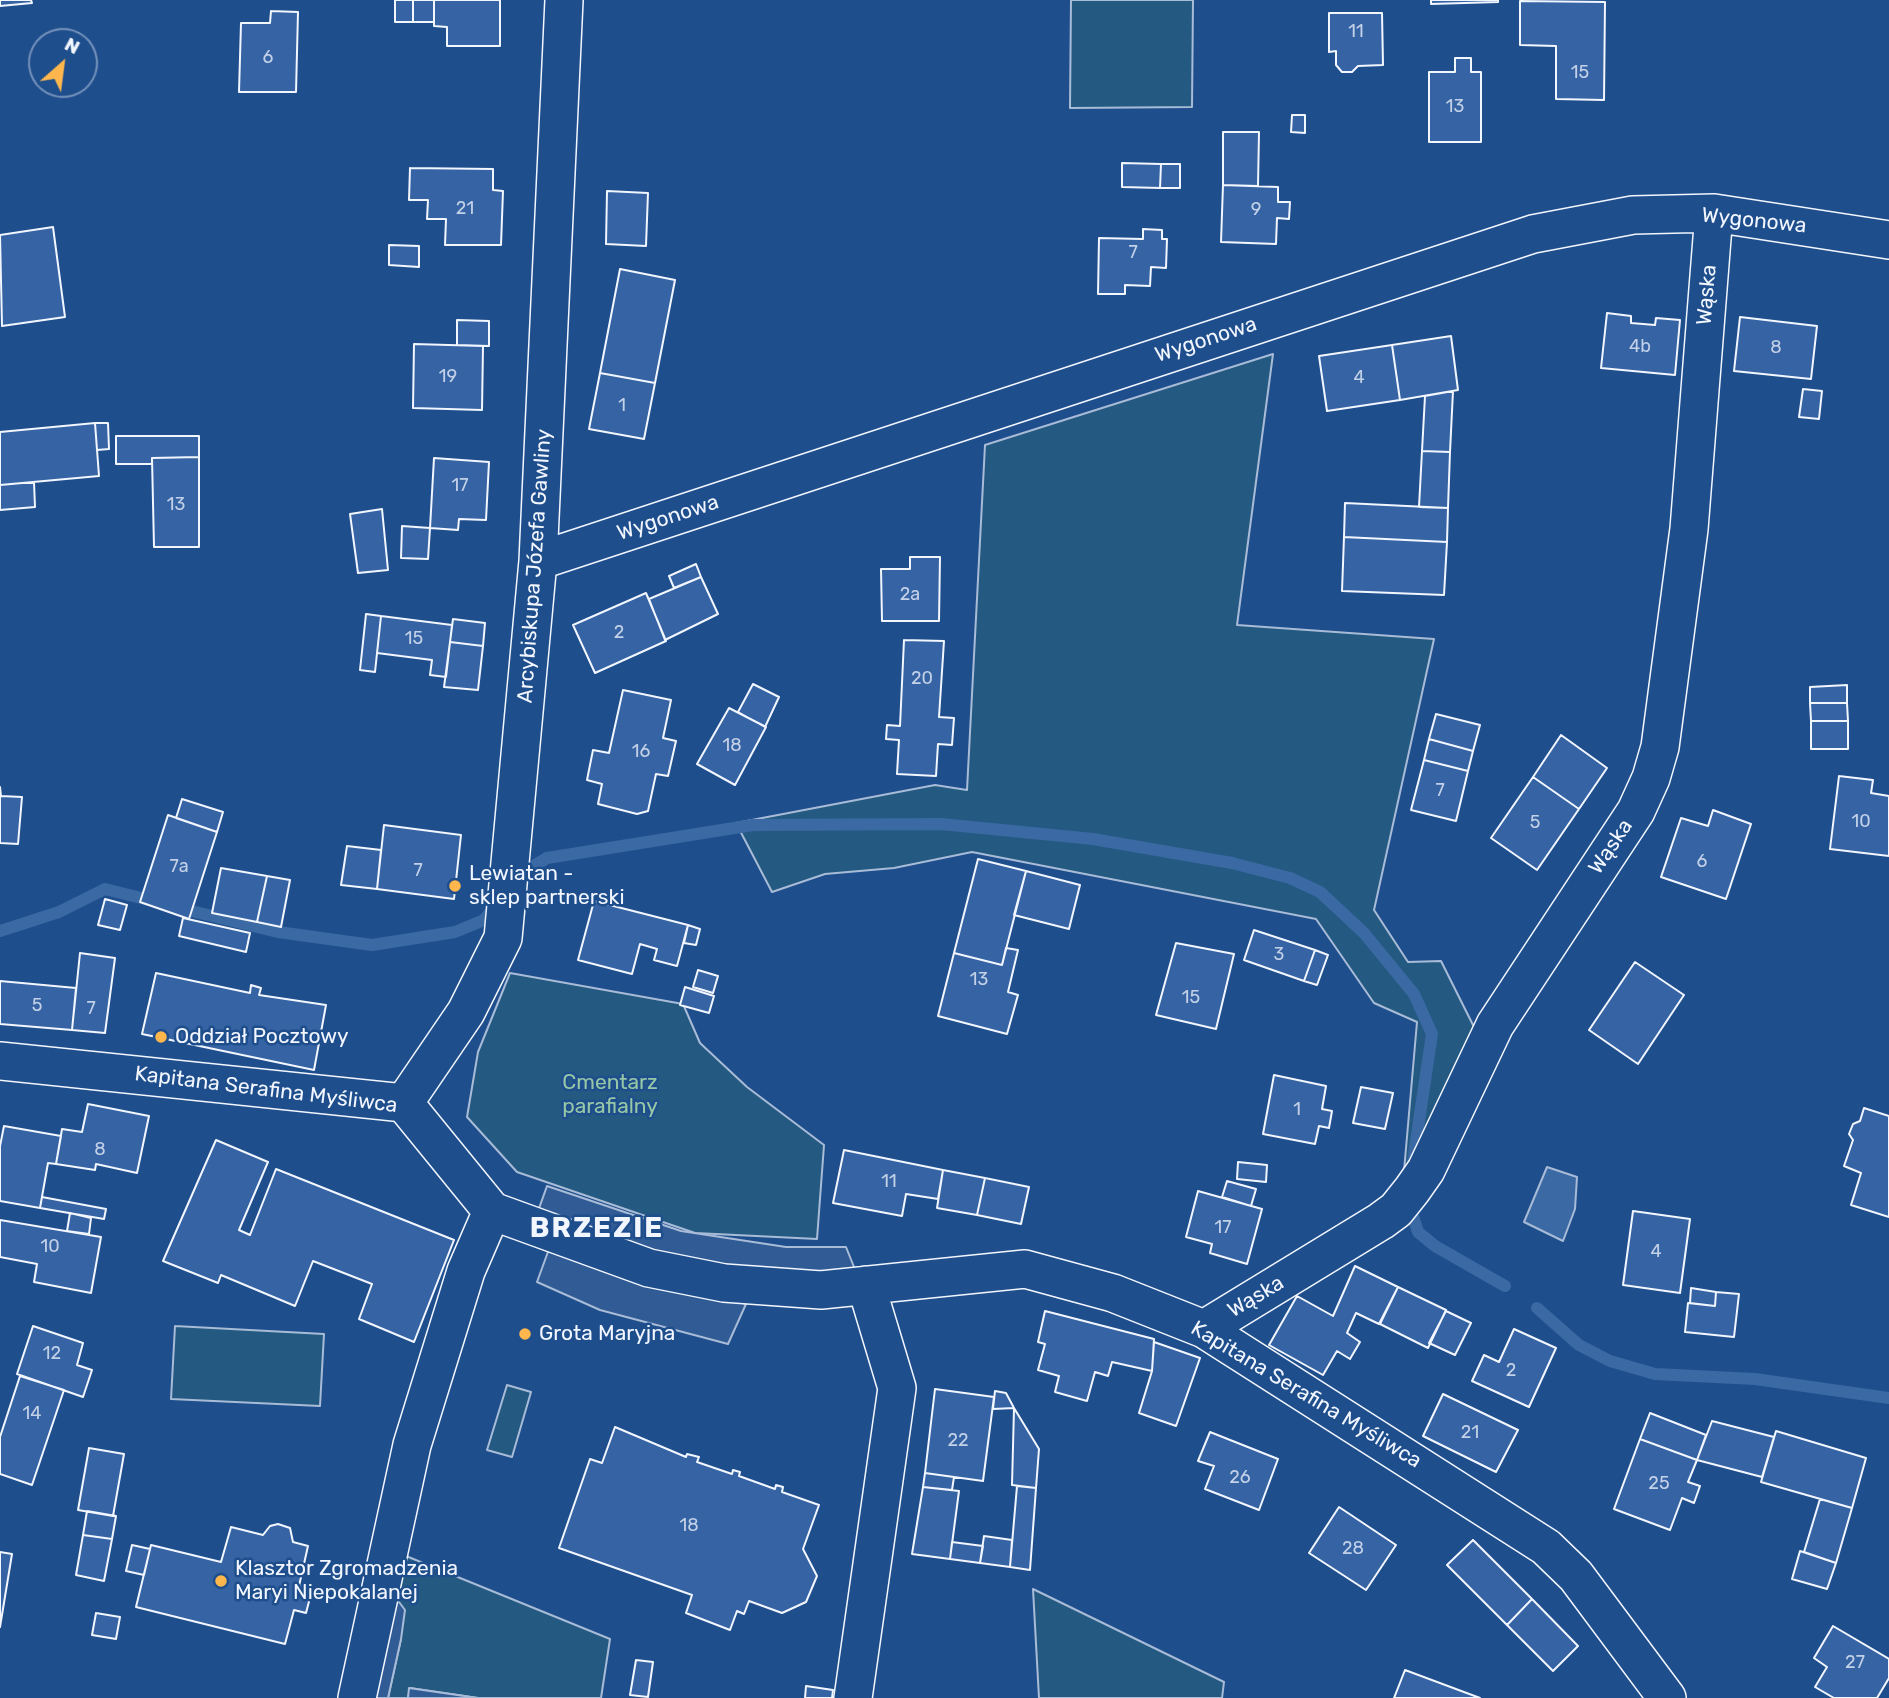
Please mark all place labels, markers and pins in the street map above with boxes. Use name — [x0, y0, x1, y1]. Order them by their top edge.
place label: Lewiatan - sklep partnerski — [469, 861, 624, 911]
marker: Lewiatan - sklep partnerski — [447, 878, 463, 894]
place label: Oddział Pocztowy — [175, 1024, 349, 1050]
marker: Oddział Pocztowy — [153, 1029, 169, 1045]
place label: Grota Maryjna — [539, 1321, 675, 1347]
marker: Grota Maryjna — [517, 1326, 533, 1342]
place label: Klasztor Zgromadzenia Maryi Niepokalanej — [235, 1556, 458, 1606]
marker: Klasztor Zgromadzenia Maryi Niepokalanej — [213, 1573, 229, 1589]

